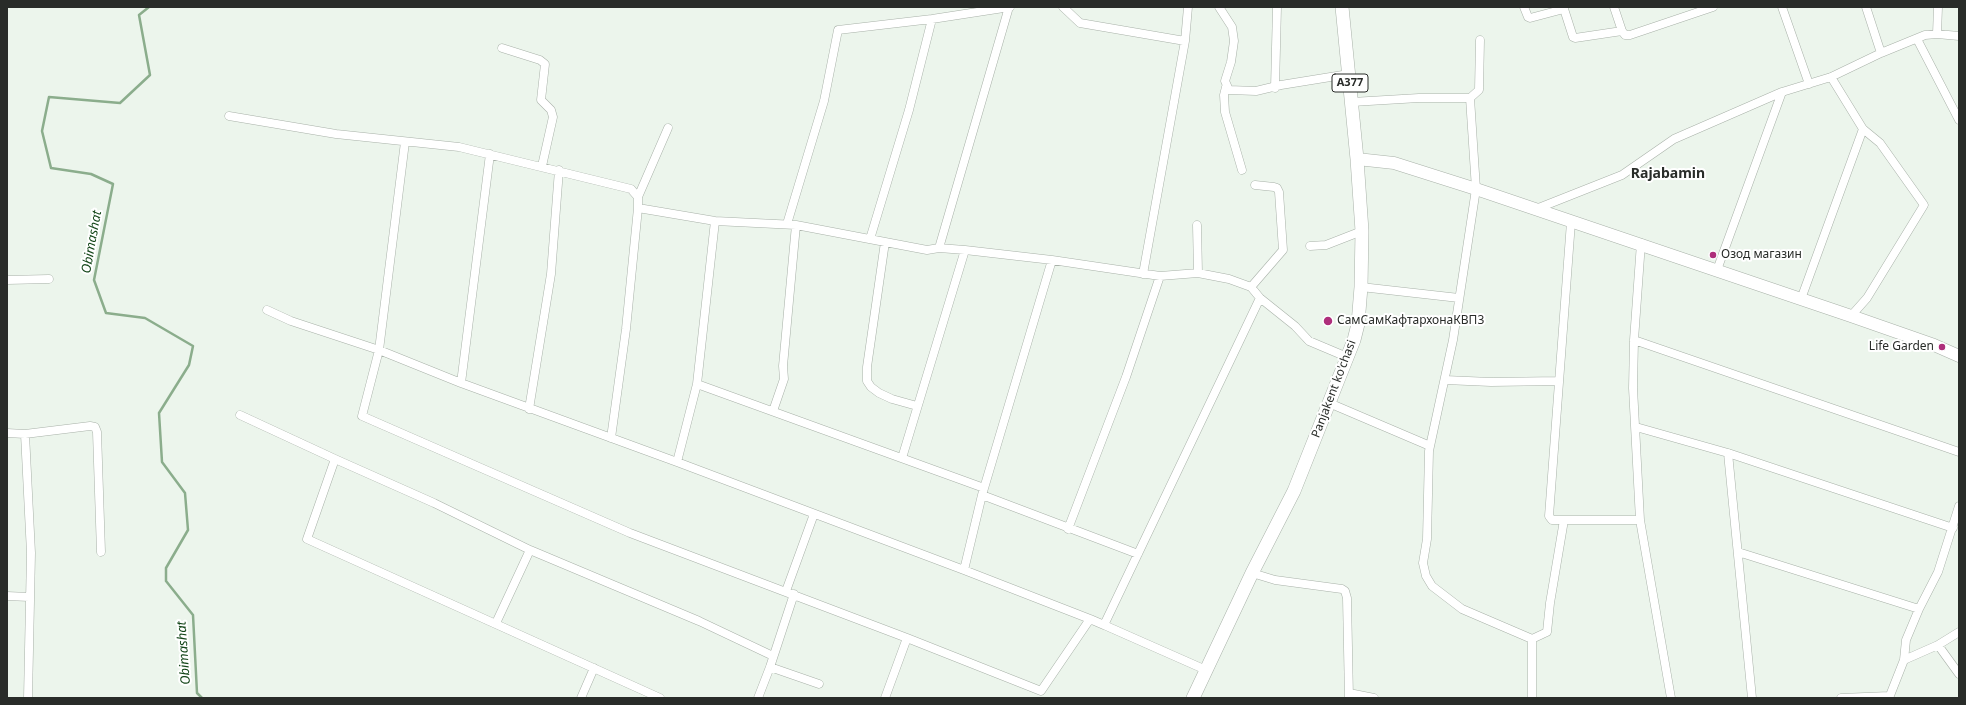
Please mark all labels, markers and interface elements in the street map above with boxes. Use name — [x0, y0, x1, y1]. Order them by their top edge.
road number: A377 — [1332, 74, 1368, 92]
district label: Rajabamin — [1631, 166, 1705, 182]
water label: Obimashat — [79, 209, 105, 275]
place label: Озод магазин — [1721, 248, 1802, 262]
marker: Озод магазин — [1708, 250, 1718, 260]
place label: СамСамКафтархонаКВП3 — [1337, 314, 1484, 328]
marker: СамСамКафтархонаКВП3 — [1322, 315, 1334, 327]
street label: Panjakent ko'chasi — [1309, 338, 1359, 440]
place label: Life Garden — [1869, 340, 1934, 354]
marker: Life Garden — [1937, 342, 1947, 352]
water label: Obimashat — [174, 621, 194, 685]

